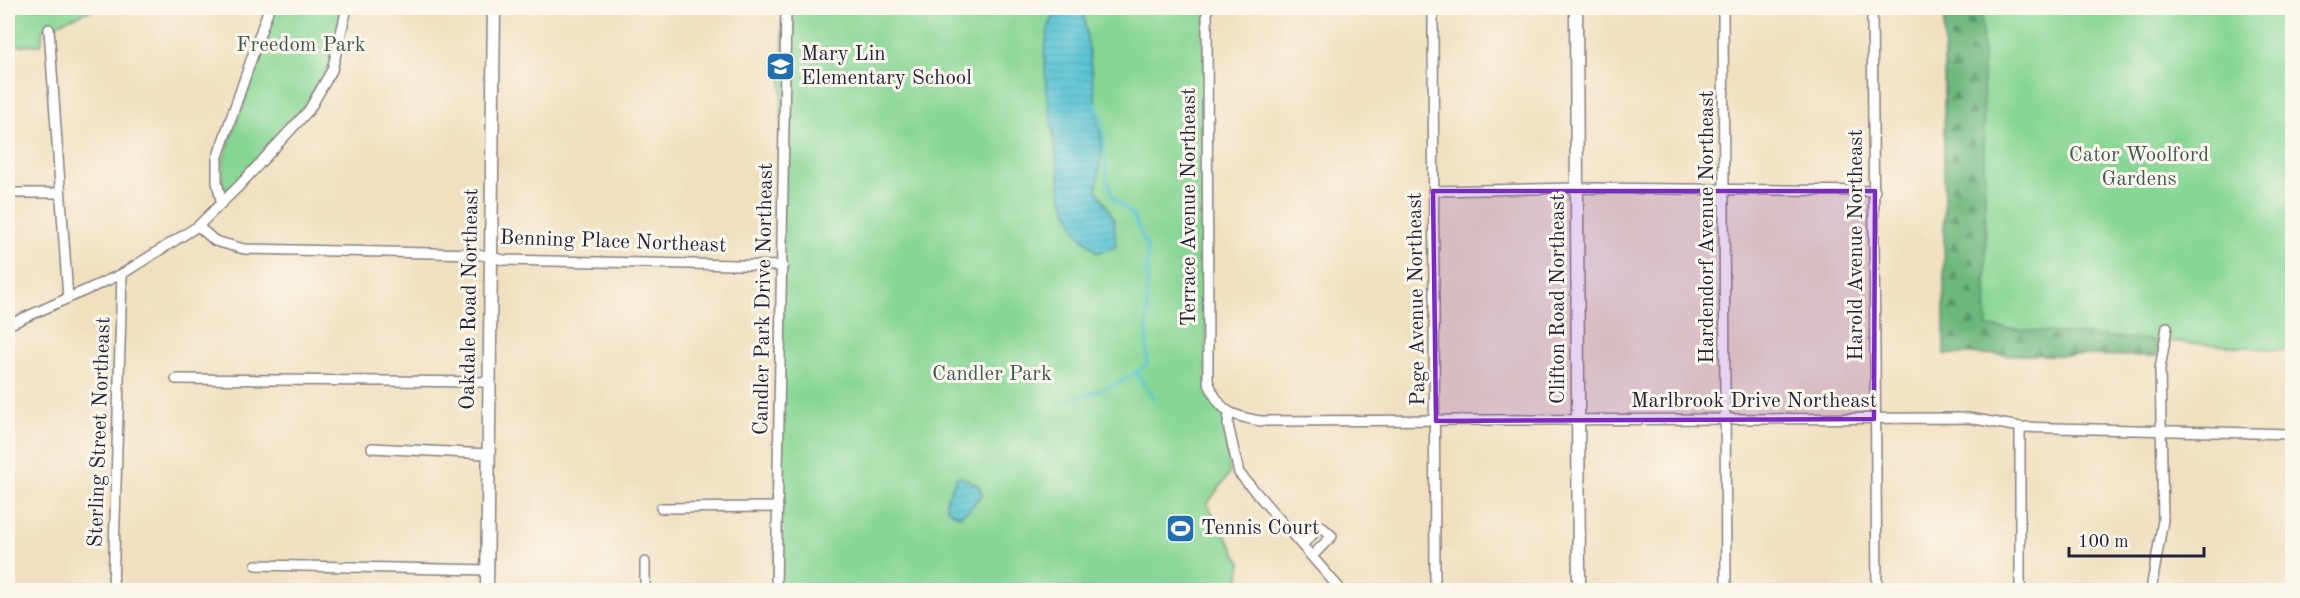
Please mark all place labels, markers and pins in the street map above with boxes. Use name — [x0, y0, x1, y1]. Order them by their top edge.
place label: Mary Lin Elementary School — [801, 44, 972, 89]
school or university icon: Mary Lin Elementary School — [764, 50, 796, 82]
sports icon: Tennis Court — [1164, 512, 1196, 544]
place label: Tennis Court — [1201, 518, 1319, 539]

